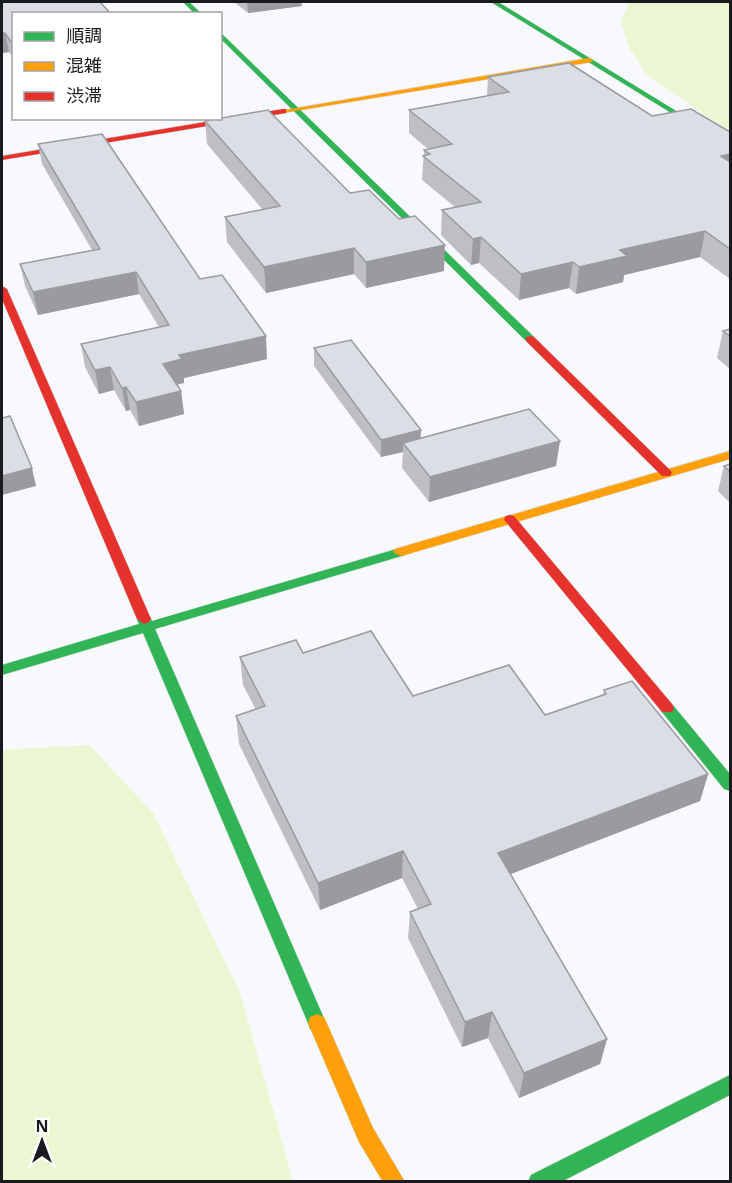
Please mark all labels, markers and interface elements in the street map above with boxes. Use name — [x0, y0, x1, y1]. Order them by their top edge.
legend — [12, 12, 222, 120]
text: 順調 — [66, 23, 102, 47]
text: 混雑 — [66, 53, 102, 77]
text: 渋滞 — [66, 83, 102, 107]
north arrow — [12, 1111, 72, 1171]
text: N — [35, 1115, 49, 1137]

